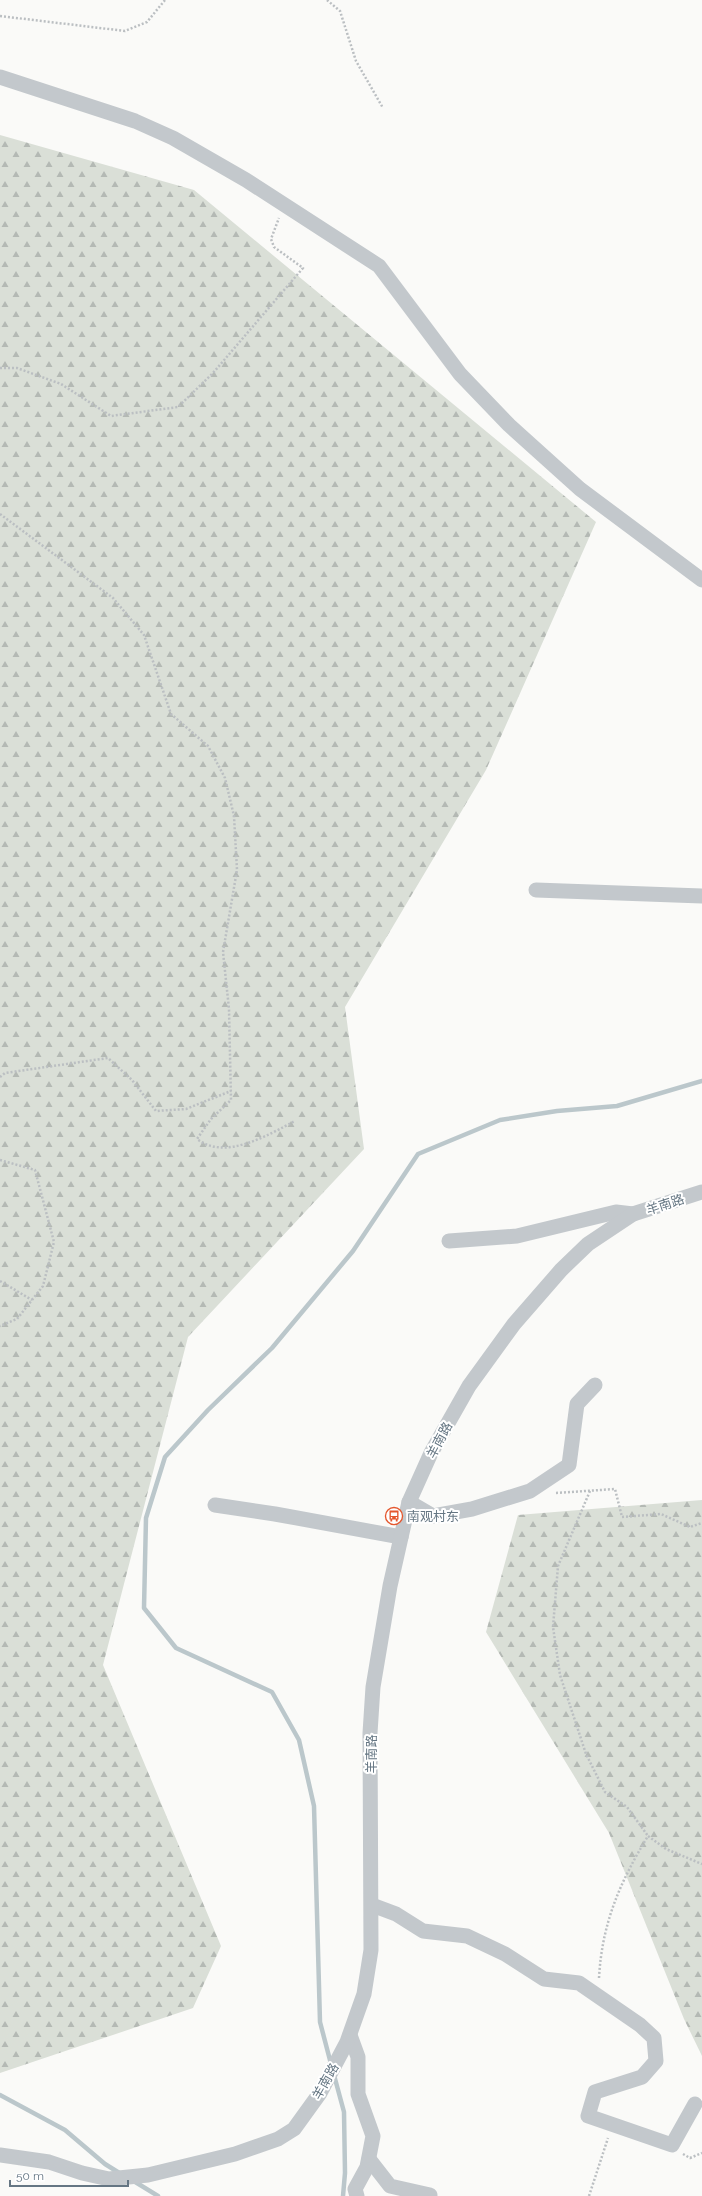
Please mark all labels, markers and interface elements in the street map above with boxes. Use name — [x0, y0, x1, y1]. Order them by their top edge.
street label: 羊南路 — [644, 1191, 686, 1218]
street label: 羊南路 — [424, 1419, 455, 1461]
bus stop icon: 南观村东 — [384, 1506, 404, 1526]
place label: 南观村东 — [407, 1509, 459, 1524]
street label: 羊南路 — [364, 1734, 379, 1774]
street label: 羊南路 — [309, 2061, 342, 2102]
scale bar — [10, 2162, 128, 2188]
text: 50 m — [16, 2169, 44, 2183]

